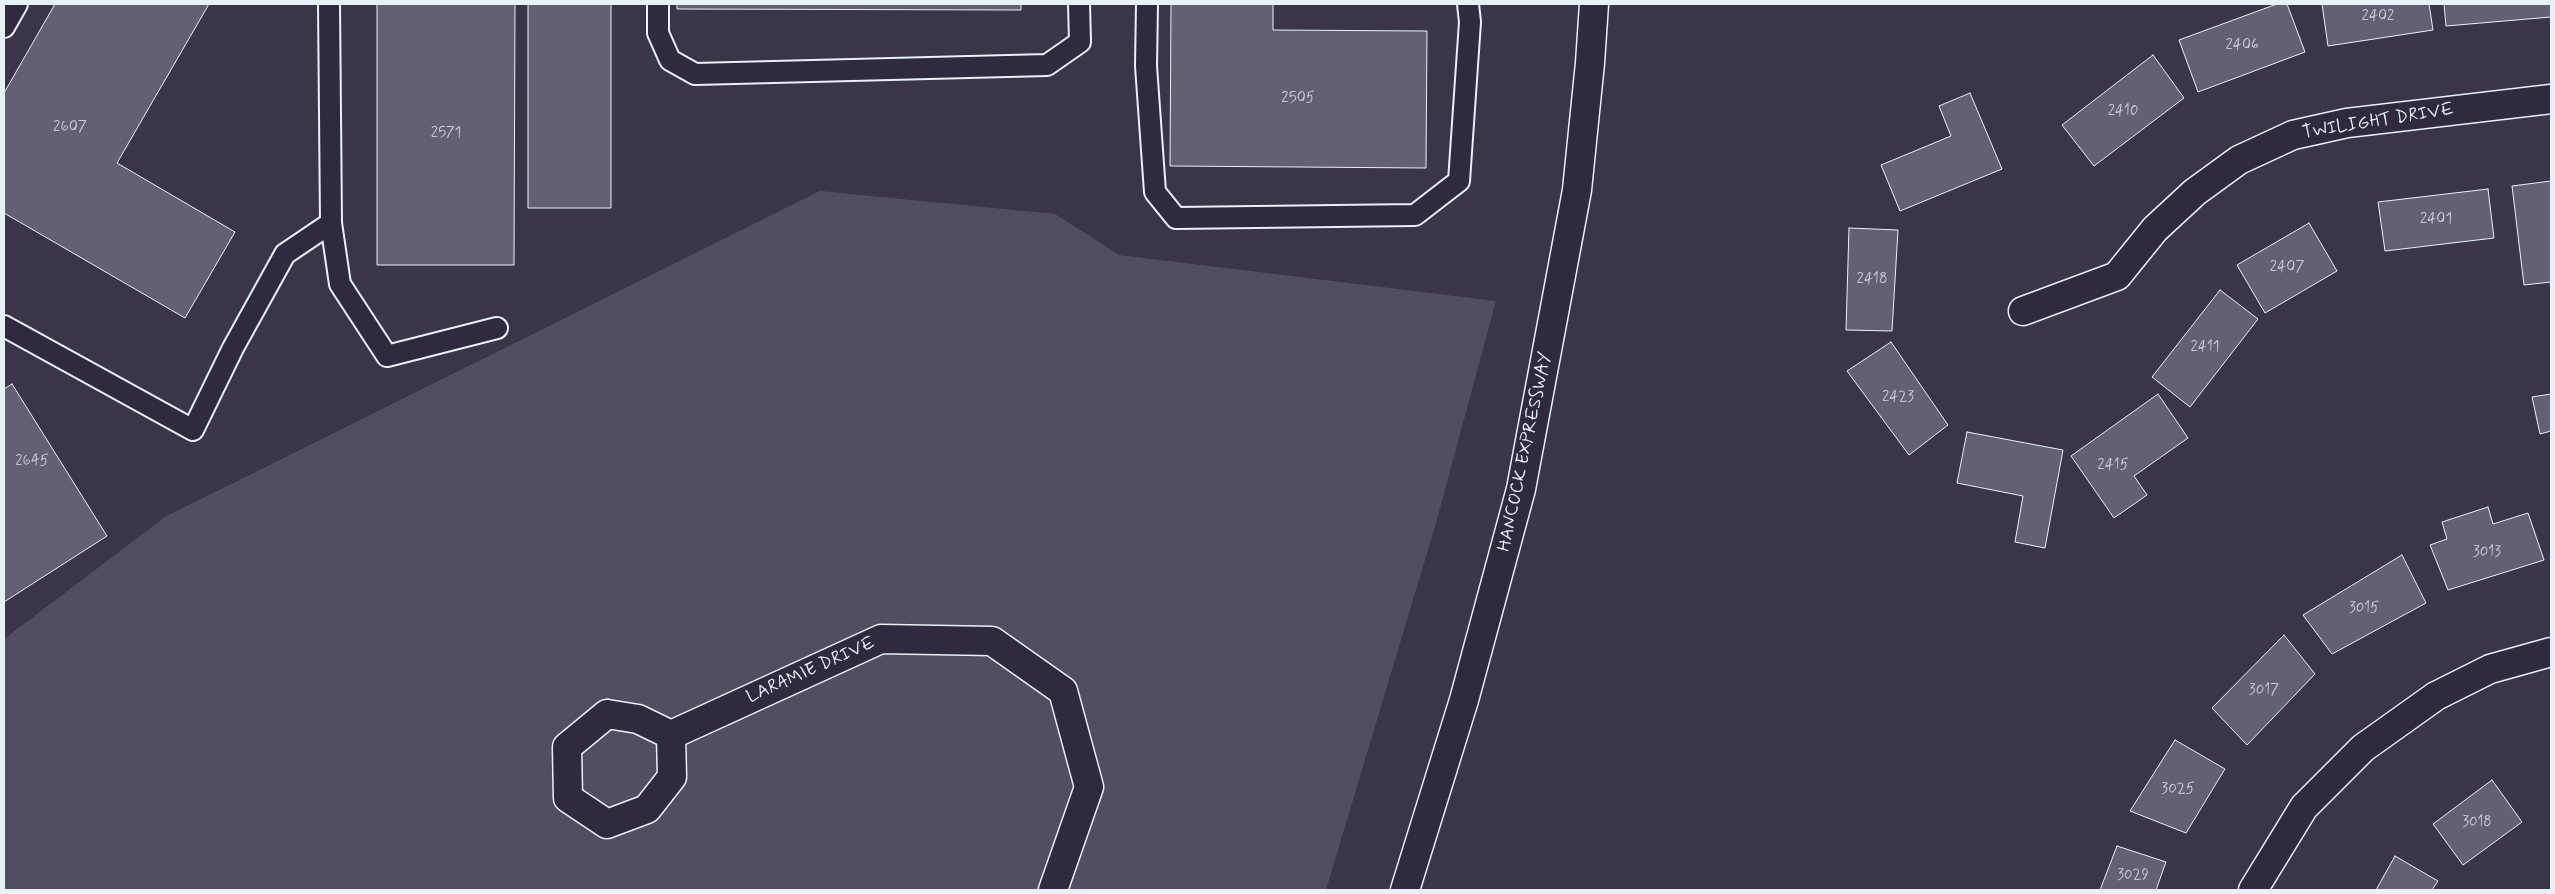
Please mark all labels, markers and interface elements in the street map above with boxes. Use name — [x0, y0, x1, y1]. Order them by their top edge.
house number: 2402 — [2362, 8, 2394, 26]
house number: 2406 — [2225, 37, 2259, 55]
house number: 2505 — [1281, 90, 1315, 108]
street label: TWILIGHT DRIVE — [2301, 99, 2455, 145]
house number: 2410 — [2108, 103, 2138, 121]
house number: 2607 — [53, 119, 87, 137]
house number: 2571 — [431, 125, 461, 143]
house number: 2401 — [2420, 211, 2452, 229]
house number: 2407 — [2270, 259, 2304, 277]
house number: 2418 — [1857, 271, 1887, 289]
house number: 2411 — [2191, 339, 2219, 357]
street label: HANCOCK EXPRESSWAY — [1494, 350, 1558, 554]
house number: 2423 — [1882, 389, 1914, 407]
house number: 2645 — [15, 453, 49, 471]
house number: 2415 — [2097, 457, 2129, 475]
house number: 3013 — [2473, 544, 2501, 562]
house number: 3015 — [2349, 600, 2379, 618]
street label: LARAMIE DRIVE — [743, 633, 879, 709]
house number: 3017 — [2249, 682, 2279, 700]
house number: 3025 — [2161, 781, 2195, 799]
house number: 3018 — [2462, 814, 2492, 832]
house number: 3029 — [2117, 867, 2149, 885]

